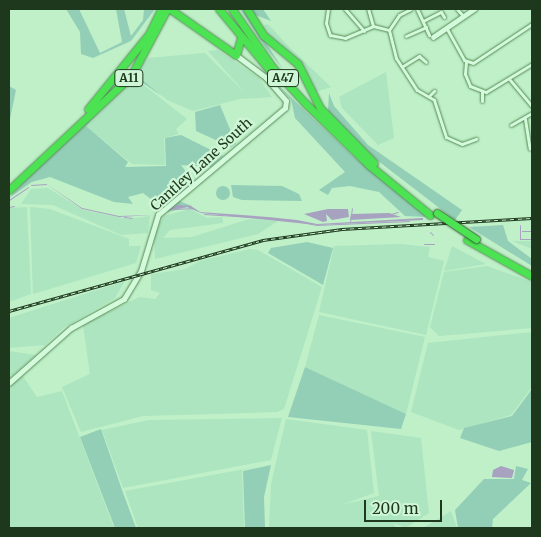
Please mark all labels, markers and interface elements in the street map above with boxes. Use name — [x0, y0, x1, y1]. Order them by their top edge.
road number: A11 — [114, 68, 144, 88]
road number: A47 — [267, 68, 299, 88]
street label: Cantley Lane South — [147, 114, 255, 214]
scale bar — [366, 490, 444, 522]
text: 200 m — [372, 499, 419, 518]

